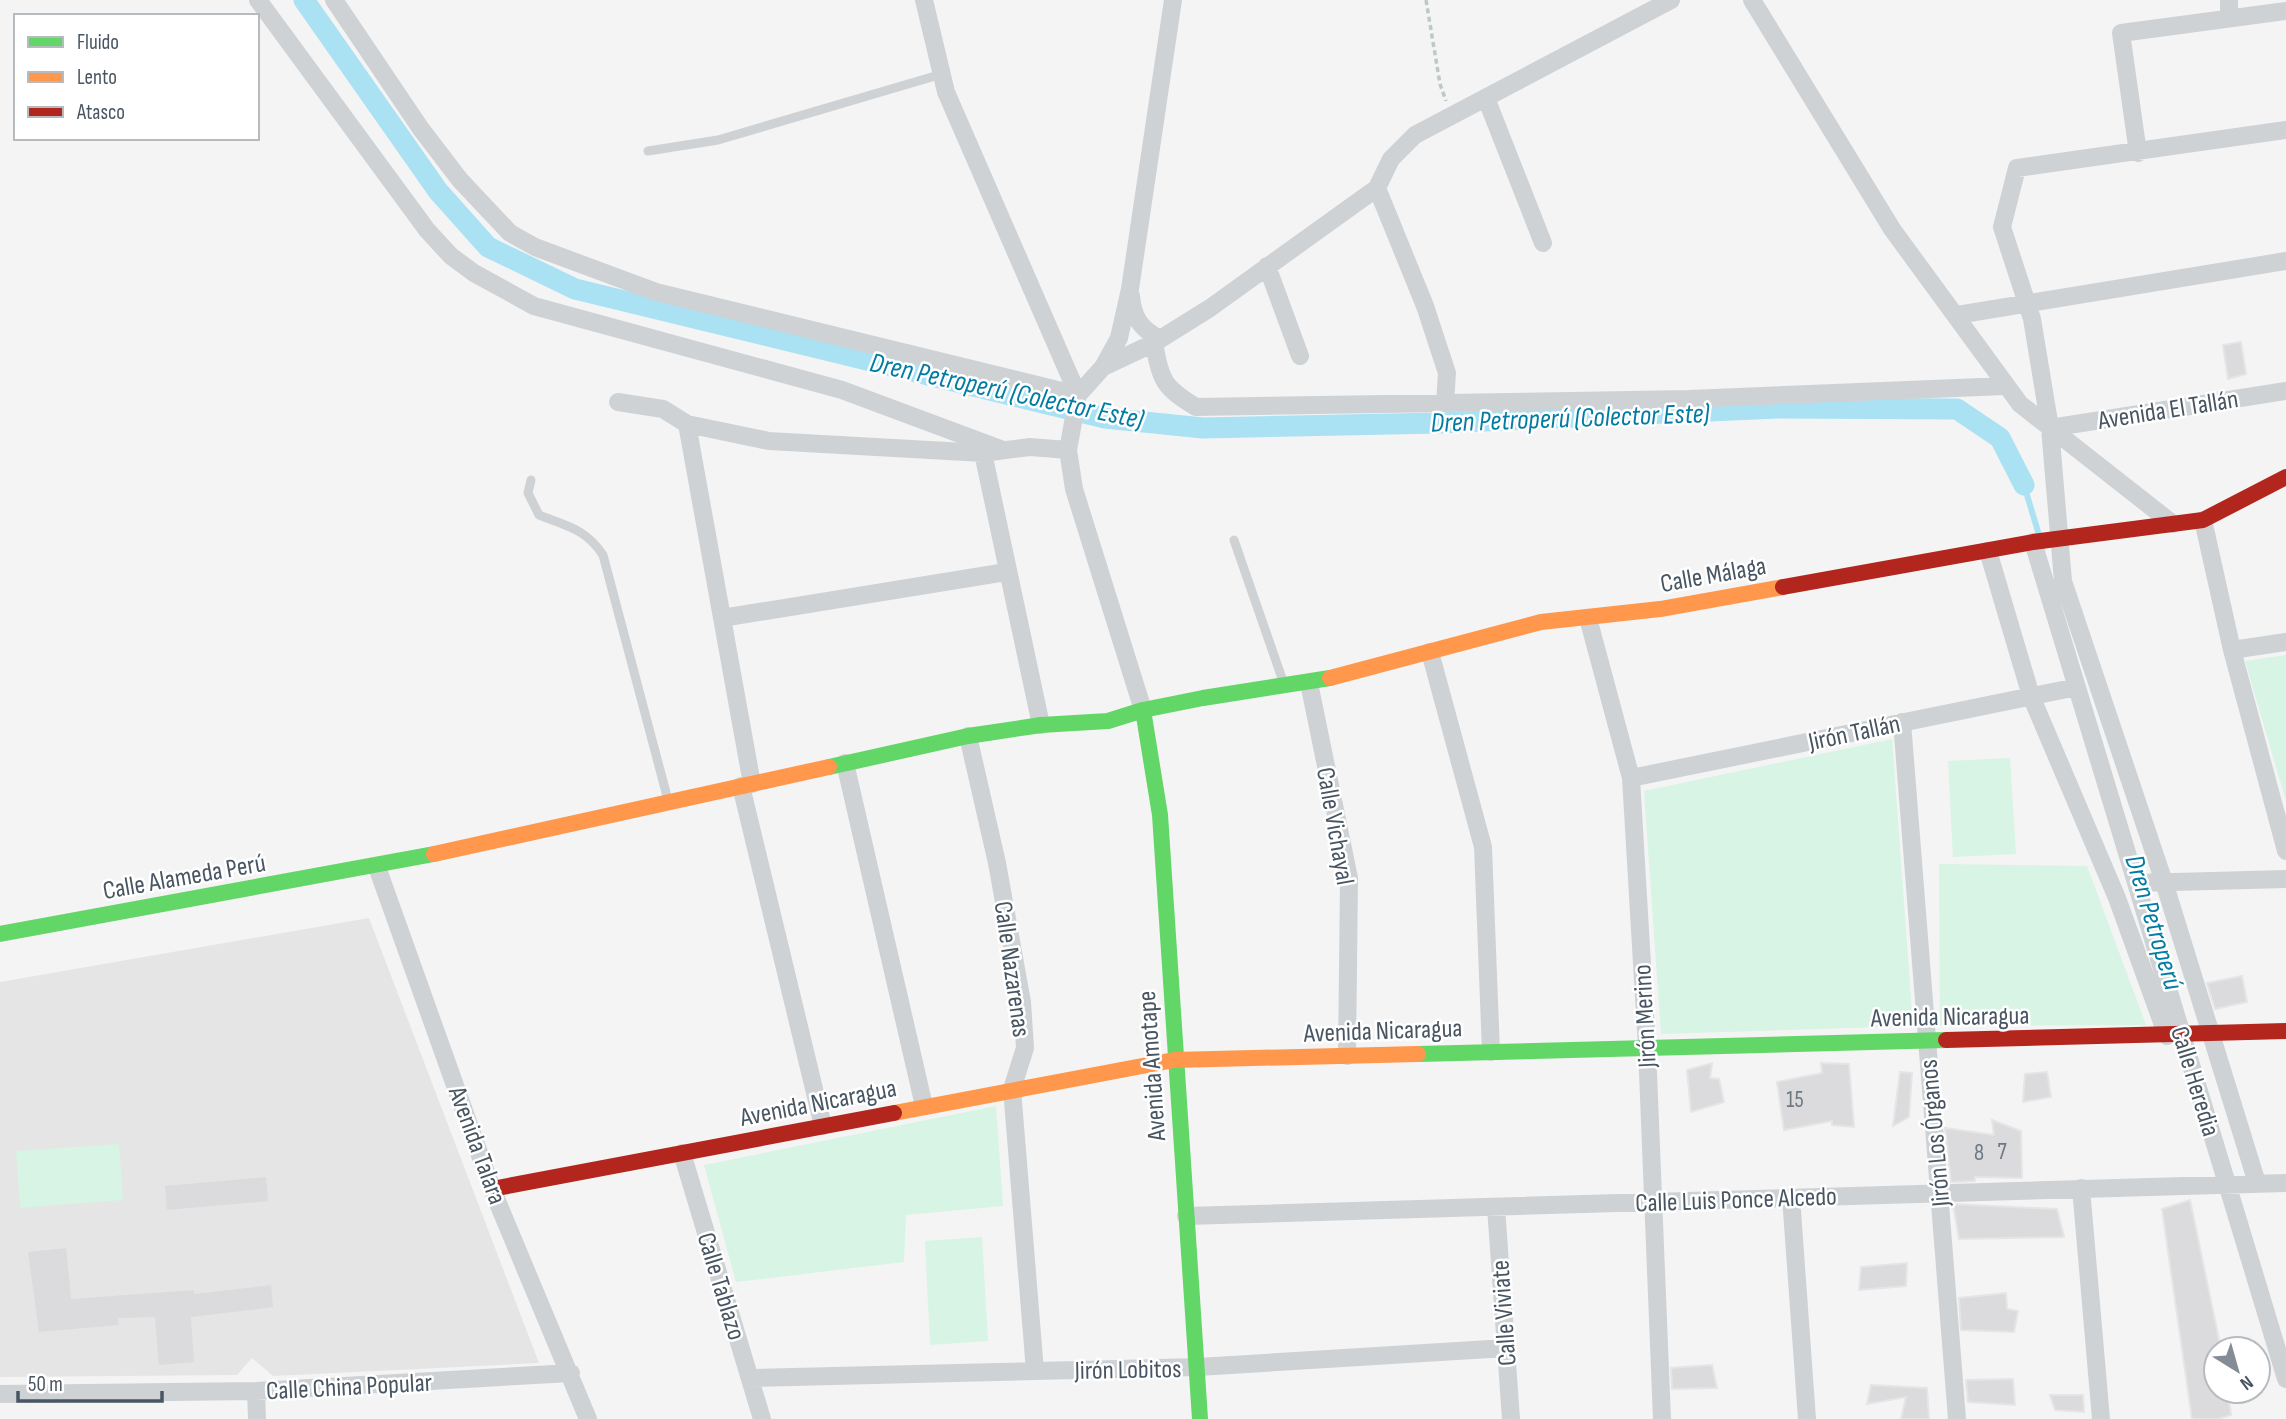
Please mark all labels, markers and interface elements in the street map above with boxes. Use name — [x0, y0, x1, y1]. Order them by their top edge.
legend — [14, 14, 259, 140]
text: Fluido — [77, 30, 119, 55]
text: Lento — [77, 65, 117, 90]
text: Atasco — [76, 100, 125, 125]
water label: Dren Petroperú (Colector Este) — [867, 346, 1148, 437]
street label: Avenida El Tallán — [2095, 384, 2240, 437]
water label: Dren Petroperú (Colector Este) — [1430, 397, 1711, 440]
street label: Calle Málaga — [1658, 551, 1769, 600]
street label: Jirón Tallán — [1805, 709, 1903, 758]
street label: Calle Vichayal — [1309, 765, 1360, 887]
street label: Calle Alameda Perú — [100, 848, 268, 907]
water label: Dren Petroperú — [2117, 851, 2190, 994]
street label: Calle Nazarenas — [987, 899, 1036, 1039]
street label: Jirón Merino — [1627, 963, 1664, 1069]
street label: Avenida Amotape — [1132, 990, 1173, 1143]
street label: Avenida Nicaragua — [1869, 1001, 2030, 1034]
street label: Avenida Nicaragua — [1302, 1013, 1463, 1050]
street label: Calle Heredia — [2163, 1023, 2226, 1140]
street label: Jirón Los Órganos — [1914, 1058, 1957, 1209]
street label: Avenida Nicaragua — [737, 1073, 899, 1134]
street label: Avenida Talara — [441, 1082, 512, 1209]
house number: 15 — [1786, 1086, 1804, 1114]
house number: 7 — [1997, 1138, 2007, 1166]
house number: 8 — [1974, 1139, 1984, 1167]
street label: Calle Luis Ponce Alcedo — [1635, 1181, 1837, 1220]
street label: Calle Tablazo — [690, 1229, 752, 1344]
street label: Calle Viviate — [1485, 1259, 1524, 1367]
north arrow — [2202, 1335, 2272, 1405]
street label: Jirón Lobitos — [1073, 1354, 1182, 1387]
scale bar — [18, 1360, 161, 1404]
street label: Calle China Popular — [265, 1368, 433, 1407]
text: N — [2235, 1370, 2257, 1395]
text: 50 m — [28, 1372, 63, 1397]

